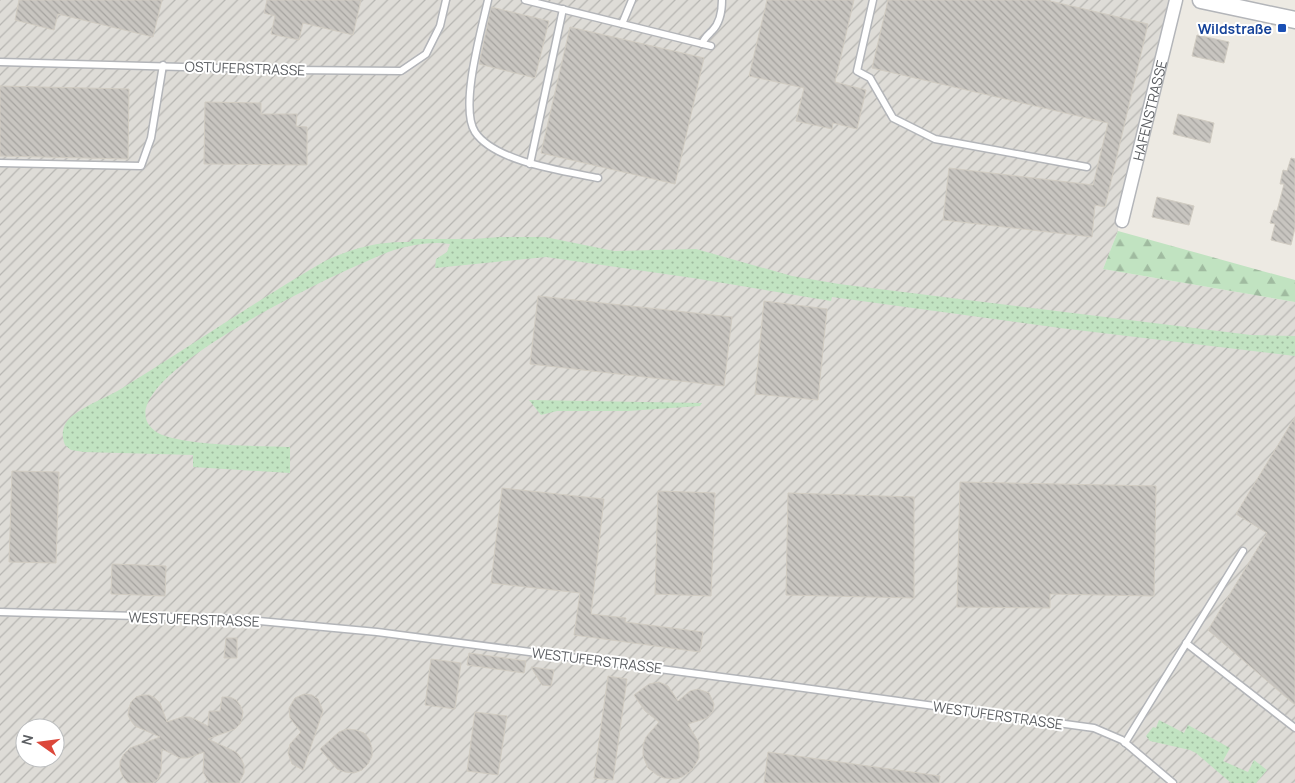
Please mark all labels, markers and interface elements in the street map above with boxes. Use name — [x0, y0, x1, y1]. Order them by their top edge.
place label: Wildstraße — [1198, 19, 1272, 38]
marker: Wildstraße — [1276, 22, 1288, 34]
street label: OSTUFERSTRASSE — [184, 56, 306, 80]
street label: HAFENSTRASSE — [1128, 58, 1171, 163]
street label: WESTUFERSTRASSE — [128, 607, 260, 631]
street label: WESTUFERSTRASSE — [531, 643, 663, 677]
street label: WESTUFERSTRASSE — [932, 696, 1064, 734]
north arrow — [15, 718, 65, 768]
text: N — [16, 733, 37, 747]

